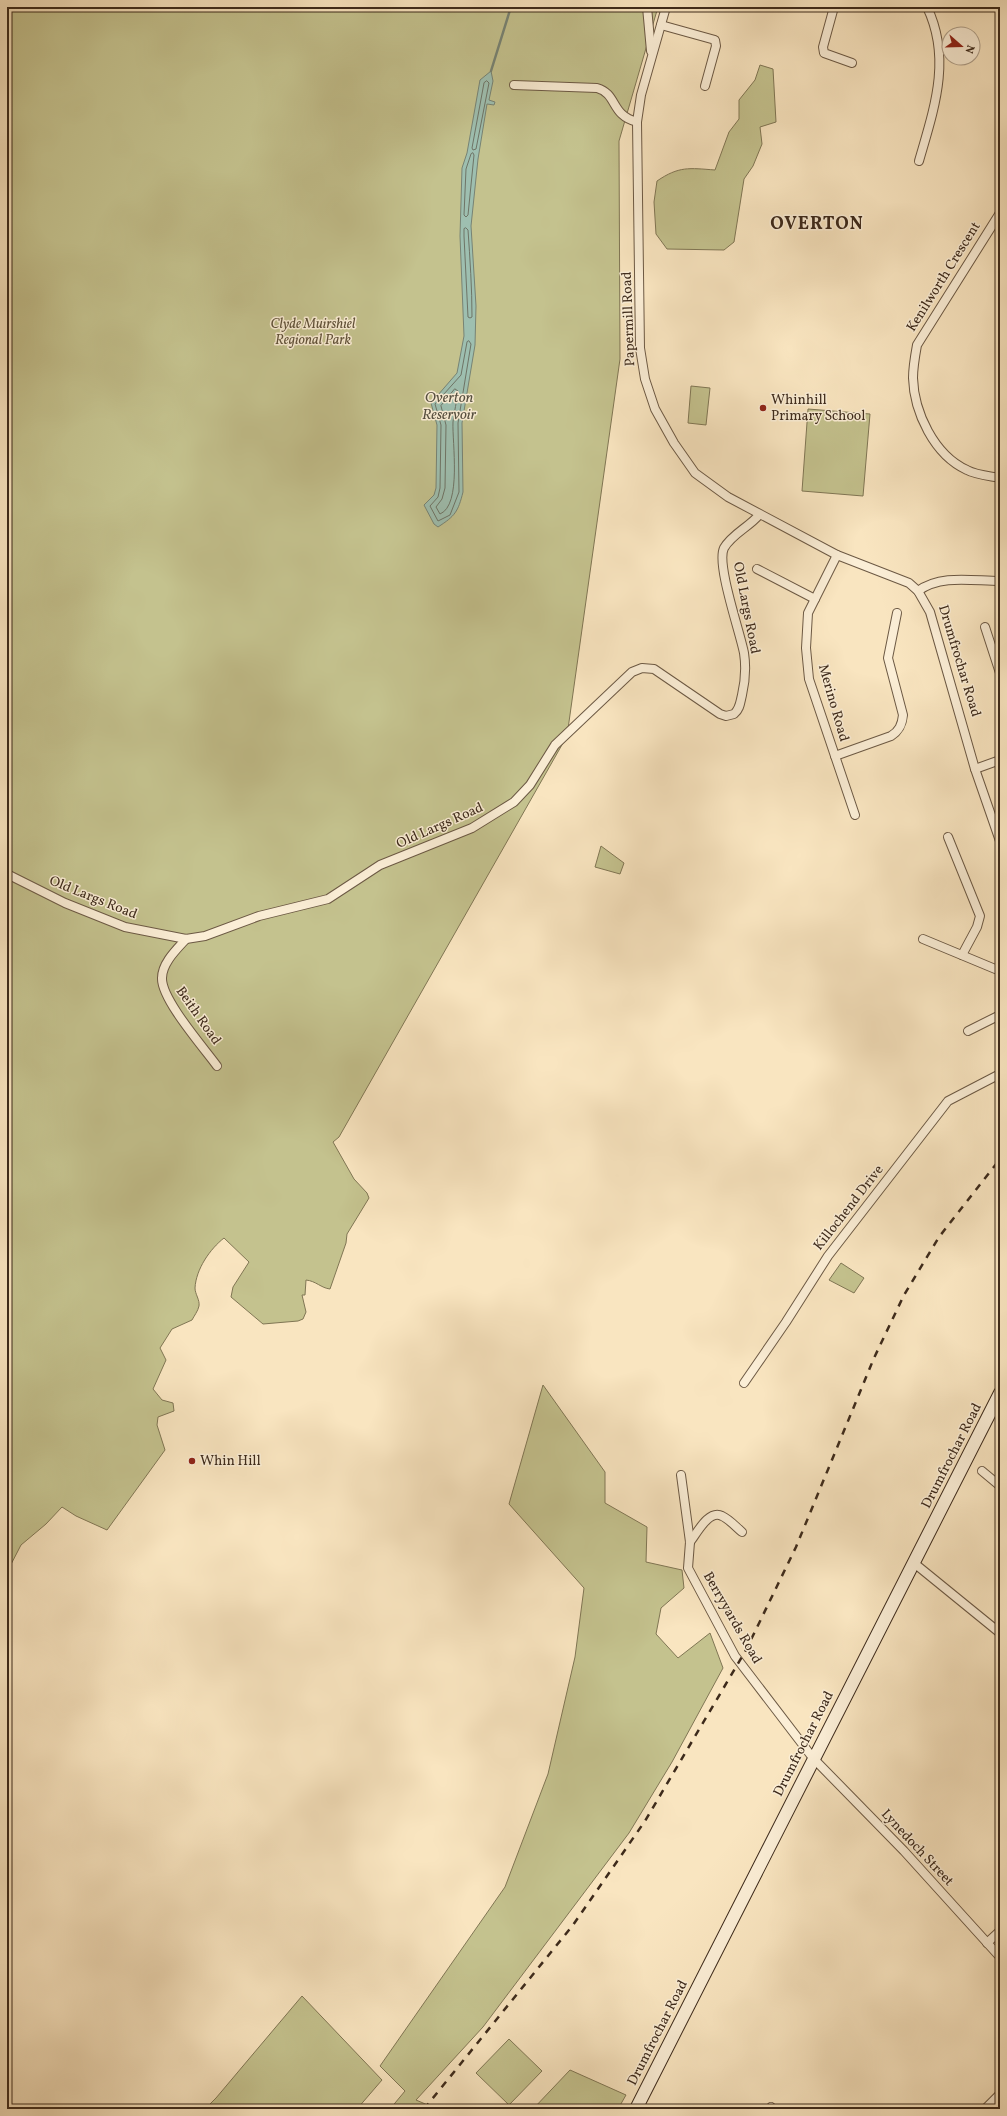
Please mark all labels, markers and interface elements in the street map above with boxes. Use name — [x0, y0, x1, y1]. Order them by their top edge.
north arrow — [941, 26, 981, 66]
text: N — [961, 43, 977, 55]
district label: OVERTON — [770, 212, 864, 237]
street label: Kenilworth Crescent — [903, 218, 986, 336]
street label: Papermill Road — [618, 271, 640, 367]
park label: Clyde Muirshiel Regional Park — [271, 315, 356, 350]
water label: Overton Reservoir — [422, 388, 476, 426]
place label: Whinhill Primary School — [771, 391, 865, 426]
marker: Whinhill Primary School — [758, 403, 768, 413]
street label: Old Largs Road — [728, 560, 764, 656]
street label: Drumfrochar Road — [933, 603, 985, 719]
street label: Merino Road — [813, 662, 853, 744]
street label: Old Largs Road — [393, 798, 487, 854]
street label: Old Largs Road — [46, 872, 140, 924]
street label: Beith Road — [171, 983, 225, 1049]
street label: Killochend Drive — [810, 1161, 889, 1255]
street label: Drumfrochar Road — [917, 1400, 987, 1512]
place label: Whin Hill — [200, 1452, 261, 1471]
marker: Whin Hill — [187, 1456, 197, 1466]
street label: Berryyards Road — [698, 1568, 766, 1668]
street label: Drumfrochar Road — [769, 1688, 839, 1800]
street label: Lynedoch Street — [876, 1805, 958, 1891]
street label: Drumfrochar Road — [623, 1977, 693, 2089]

